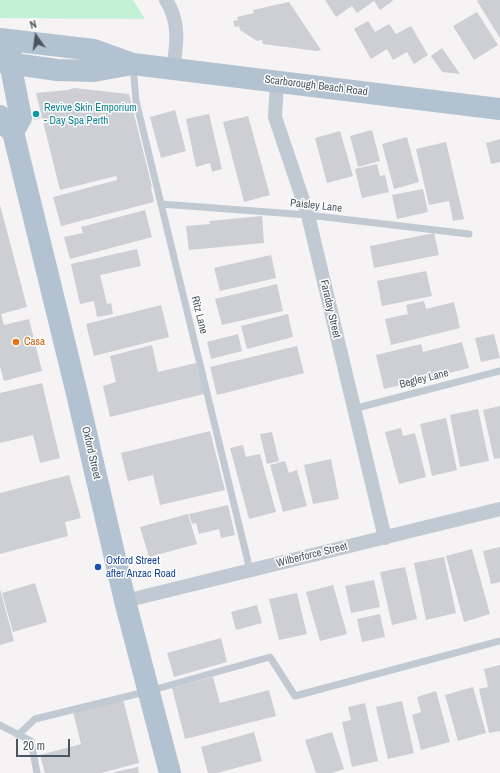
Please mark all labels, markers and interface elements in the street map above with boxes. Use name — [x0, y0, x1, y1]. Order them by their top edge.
north arrow — [16, 16, 56, 56]
text: N — [28, 17, 38, 32]
street label: Scarborough Beach Road — [264, 73, 368, 99]
place label: Revive Skin Emporium - Day Spa Perth — [44, 101, 137, 127]
marker: Revive Skin Emporium - Day Spa Perth — [31, 109, 41, 119]
street label: Paisley Lane — [289, 197, 343, 215]
street label: Faraday Street — [317, 279, 343, 339]
street label: Ritz Lane — [188, 295, 210, 335]
place label: Casa — [24, 335, 45, 349]
marker: Casa — [11, 337, 21, 347]
street label: Begley Lane — [398, 367, 450, 391]
street label: Oxford Street — [79, 425, 103, 481]
street label: Wilberforce Street — [275, 540, 349, 570]
place label: Oxford Street after Anzac Road — [106, 554, 176, 580]
marker: Oxford Street after Anzac Road — [93, 562, 103, 572]
scale bar — [18, 731, 72, 757]
text: 20 m — [23, 738, 45, 754]

